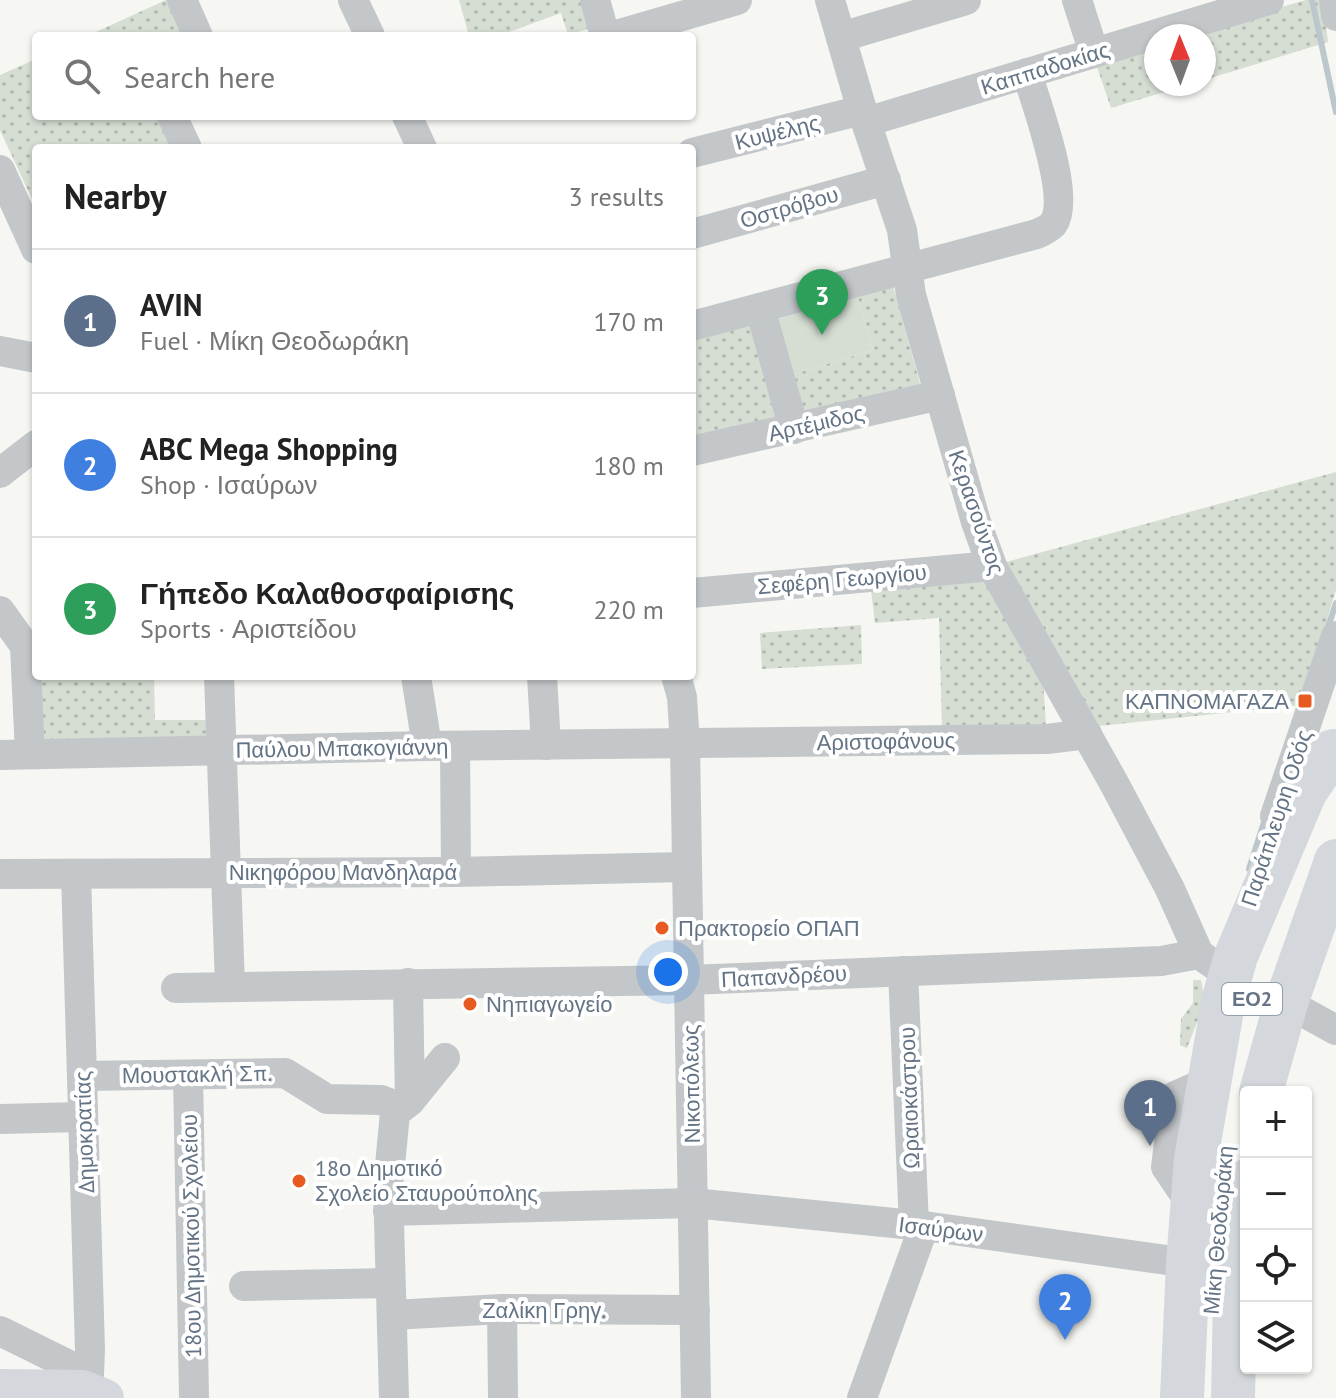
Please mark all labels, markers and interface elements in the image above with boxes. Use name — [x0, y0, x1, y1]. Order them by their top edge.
north arrow — [1144, 24, 1216, 96]
search box — [32, 32, 696, 120]
street label: Καππαδοκίας — [977, 35, 1113, 101]
icon: search — [60, 54, 104, 98]
text: Search here — [124, 57, 275, 96]
street label: Κυψέλης — [732, 108, 822, 156]
text: Nearby — [64, 174, 166, 218]
text: 3 results — [569, 180, 664, 213]
street label: Οστρόβου — [737, 180, 841, 234]
pin: 3 — [796, 269, 848, 335]
text: AVIN — [140, 285, 202, 324]
text: 1 — [83, 305, 97, 338]
text: 170 m — [593, 305, 664, 338]
text: Fuel · Μίκη Θεοδωράκη — [140, 324, 409, 357]
street label: Αρτέμιδος — [765, 398, 867, 448]
text: ABC Mega Shopping — [140, 429, 398, 468]
street label: Κερασούντος — [943, 446, 1011, 578]
text: 2 — [83, 449, 97, 482]
text: 180 m — [593, 449, 664, 482]
text: Shop · Ισαύρων — [140, 468, 317, 501]
street label: Σεφέρη Γεωργίου — [756, 558, 928, 600]
text: Γήπεδο Καλαθοσφαίρισης — [140, 573, 514, 612]
text: 3 — [83, 593, 97, 626]
text: 220 m — [593, 593, 664, 626]
text: Sports · Αριστείδου — [140, 612, 357, 645]
place label: ΚΑΠΝΟΜΑΓΑΖΑ — [1125, 687, 1289, 715]
marker: ΚΑΠΝΟΜΑΓΑΖΑ — [1296, 692, 1314, 710]
street label: Αριστοφάνoυς — [816, 726, 956, 756]
street label: Παράπλευρη Οδός — [1234, 726, 1318, 910]
street label: Παύλου Μπακογιάννη — [235, 732, 449, 764]
street label: Νικηφόρου Μανδηλαρά — [229, 858, 457, 886]
place label: Πρακτορείο ΟΠΑΠ — [678, 914, 860, 942]
marker: Πρακτορείο ΟΠΑΠ — [653, 919, 671, 937]
your location — [648, 952, 688, 992]
street label: Παπανδρέου — [720, 959, 848, 993]
road number: ΕΟ2 — [1222, 983, 1282, 1015]
place label: Νηπιαγωγείο — [486, 990, 612, 1018]
marker: Νηπιαγωγείο — [461, 995, 479, 1013]
street label: Νικοπόλεως — [676, 1024, 706, 1144]
street label: Ωραιοκάστρου — [893, 1026, 925, 1170]
street label: Μουστακλή Σπ. — [122, 1059, 272, 1089]
street label: Δημοκρατίας — [68, 1070, 100, 1194]
pin: 1 — [1124, 1080, 1176, 1146]
map controls — [1240, 1086, 1312, 1374]
button: + — [1240, 1086, 1312, 1158]
street label: 18ου Δημοτικού Σχολείου — [175, 1114, 207, 1358]
street label: Μίκη Θεοδωράκη — [1197, 1144, 1239, 1316]
place label: 18ο Δημοτικό Σχολείο Σταυρούπολης — [315, 1154, 538, 1207]
button: − — [1240, 1158, 1312, 1230]
marker: 18ο Δημοτικό Σχολείο Σταυρούπολης — [290, 1172, 308, 1190]
street label: Ισαύρων — [897, 1210, 985, 1248]
button: locate — [1240, 1230, 1312, 1302]
pin: 2 — [1039, 1274, 1091, 1340]
street label: Ζαλίκη Γρηγ. — [482, 1296, 606, 1324]
button: layers — [1240, 1302, 1312, 1374]

